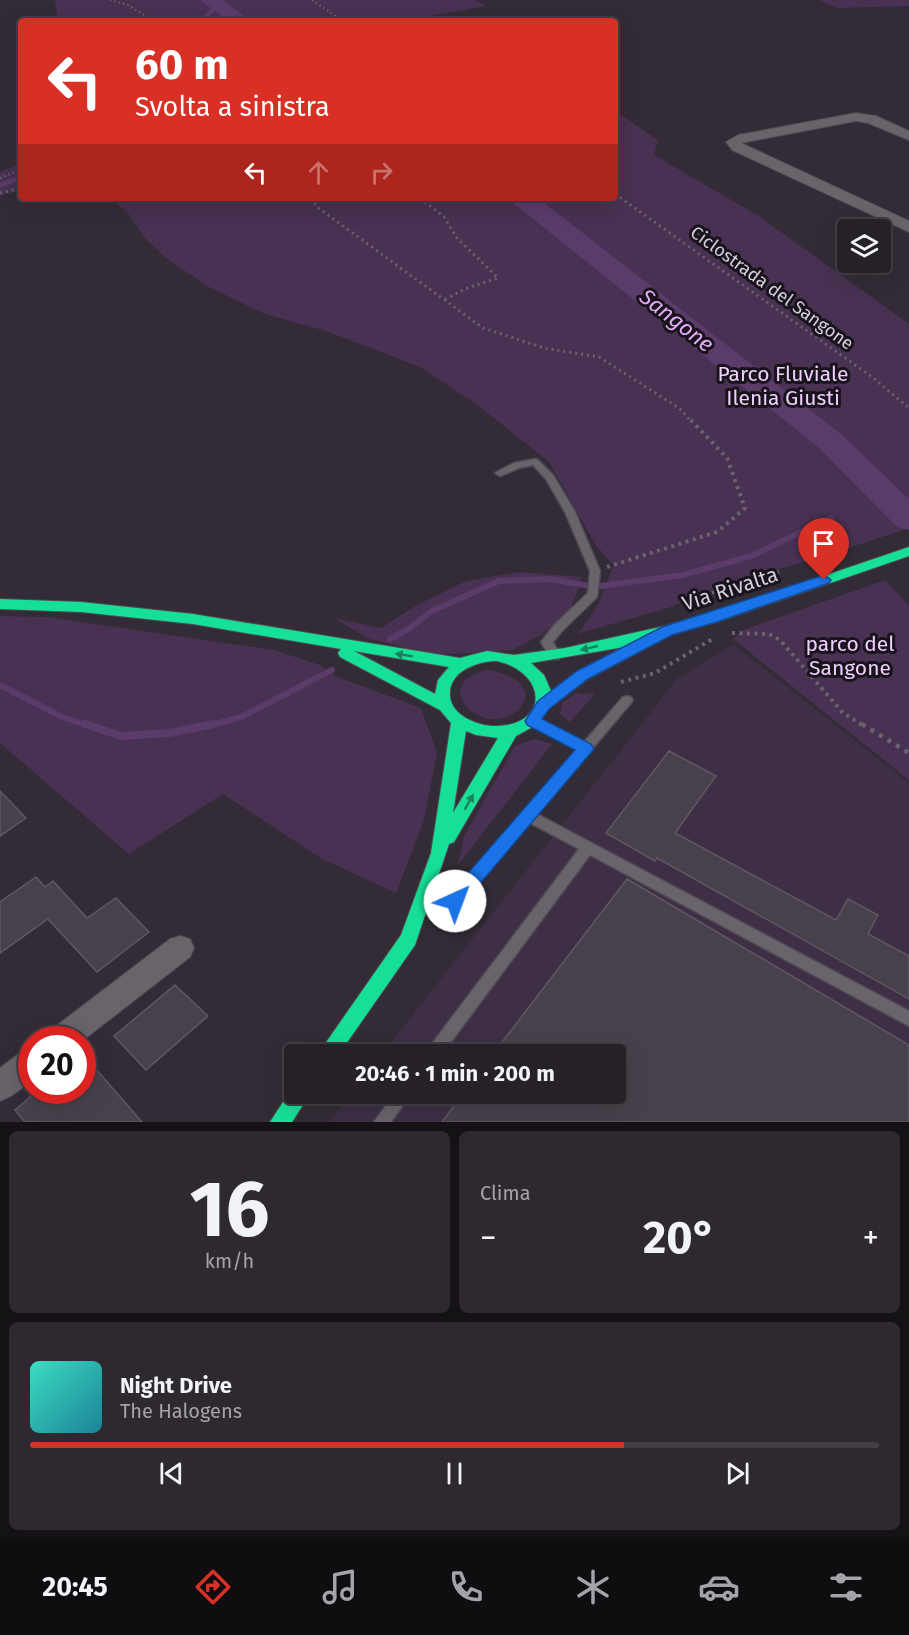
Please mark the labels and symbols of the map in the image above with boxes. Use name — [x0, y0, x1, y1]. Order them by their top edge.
street label: Ciclostrada del Sangone — [686, 221, 858, 355]
water label: Sangone — [633, 282, 719, 358]
park label: Parco Fluviale Ilenia Giusti — [718, 361, 848, 411]
pin — [798, 518, 849, 580]
street label: Via Rivalta — [679, 561, 781, 617]
park label: parco del Sangone — [806, 631, 894, 681]
one-way arrow — [580, 644, 598, 654]
one-way arrow — [394, 650, 413, 659]
one-way arrow — [463, 794, 474, 810]
position arrow — [423, 869, 487, 933]
speed limit sign: 20 — [18, 1026, 96, 1104]

